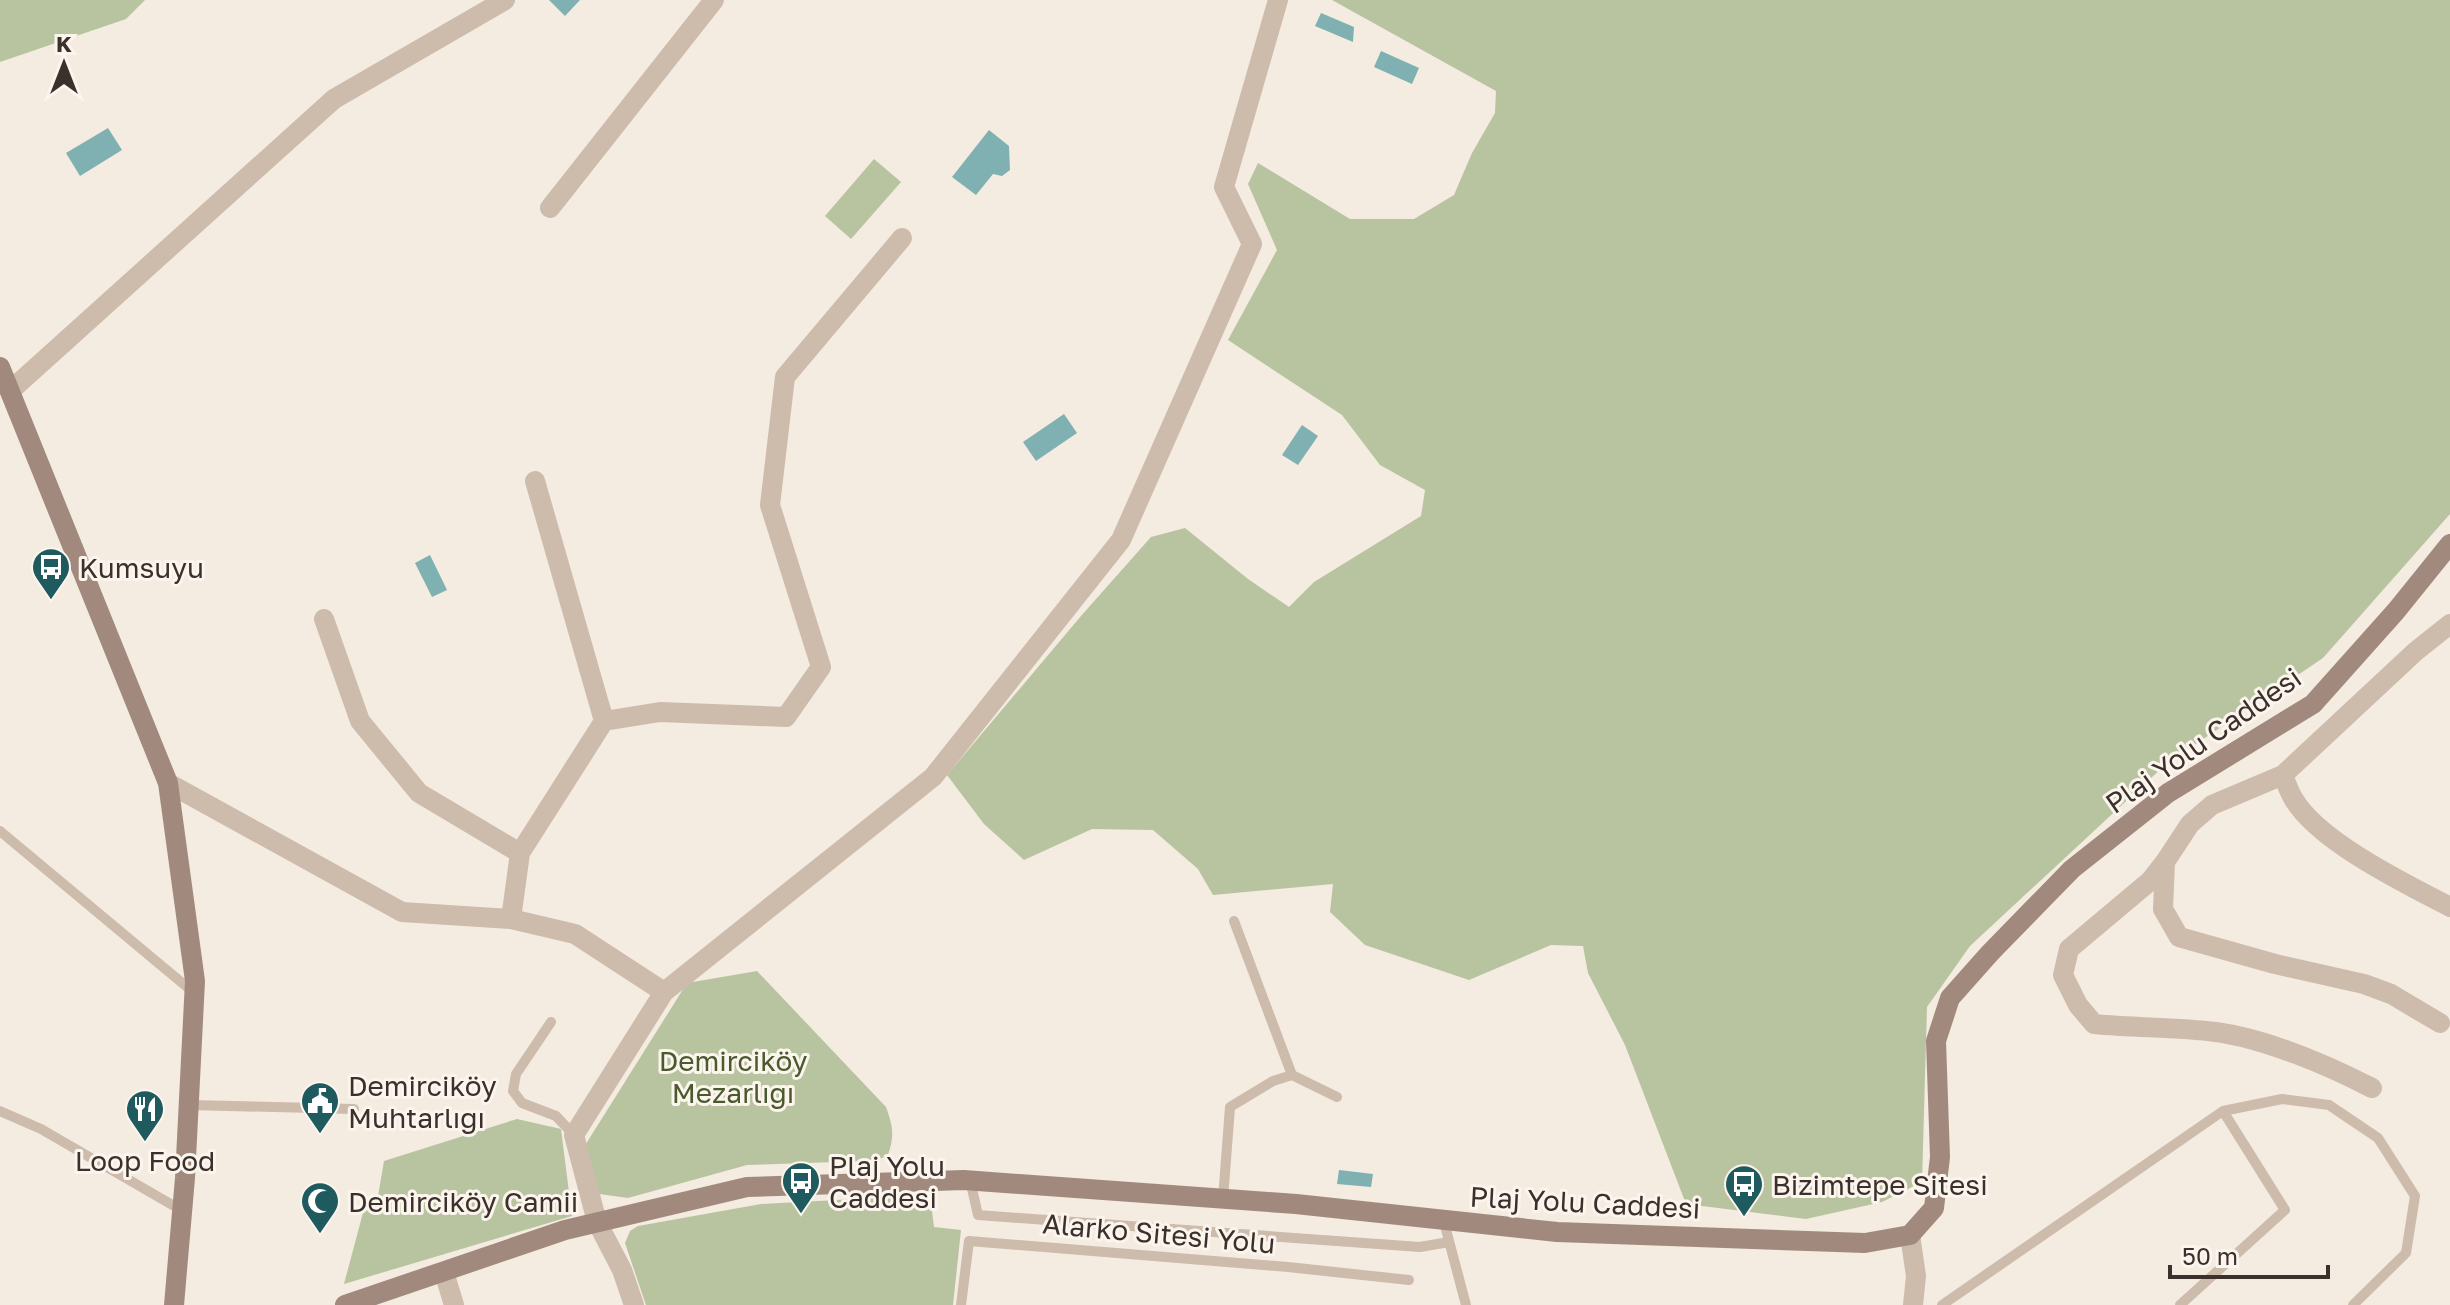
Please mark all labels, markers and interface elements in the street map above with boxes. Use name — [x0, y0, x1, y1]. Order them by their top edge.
north arrow — [24, 24, 104, 104]
text: K — [56, 30, 72, 57]
bus stop icon: Kumsuyu — [30, 546, 72, 601]
place label: Kumsuyu — [79, 551, 204, 584]
street label: Plaj Yolu Caddesi — [2099, 660, 2307, 820]
park label: Demirciköy Mezarlığı — [659, 1044, 808, 1109]
place label: Demirciköy Muhtarlığı — [348, 1069, 497, 1134]
public building icon: Demirciköy Muhtarlığı — [299, 1080, 341, 1135]
restaurant icon: Loop Food — [124, 1088, 166, 1143]
place label: Loop Food — [75, 1144, 215, 1177]
place label: Plaj Yolu Caddesi — [829, 1149, 945, 1214]
bus stop icon: Plaj Yolu Caddesi — [780, 1160, 822, 1215]
bus stop icon: Bizimtepe Sitesi — [1723, 1163, 1765, 1218]
place label: Bizimtepe Sitesi — [1772, 1168, 1988, 1201]
street label: Plaj Yolu Caddesi — [1469, 1179, 1701, 1225]
mosque icon: Demirciköy Camii — [299, 1180, 341, 1235]
place label: Demirciköy Camii — [348, 1185, 578, 1218]
street label: Alarko Sitesi Yolu — [1041, 1206, 1277, 1260]
scale bar — [2170, 1229, 2328, 1279]
text: 50 m — [2182, 1241, 2238, 1270]

